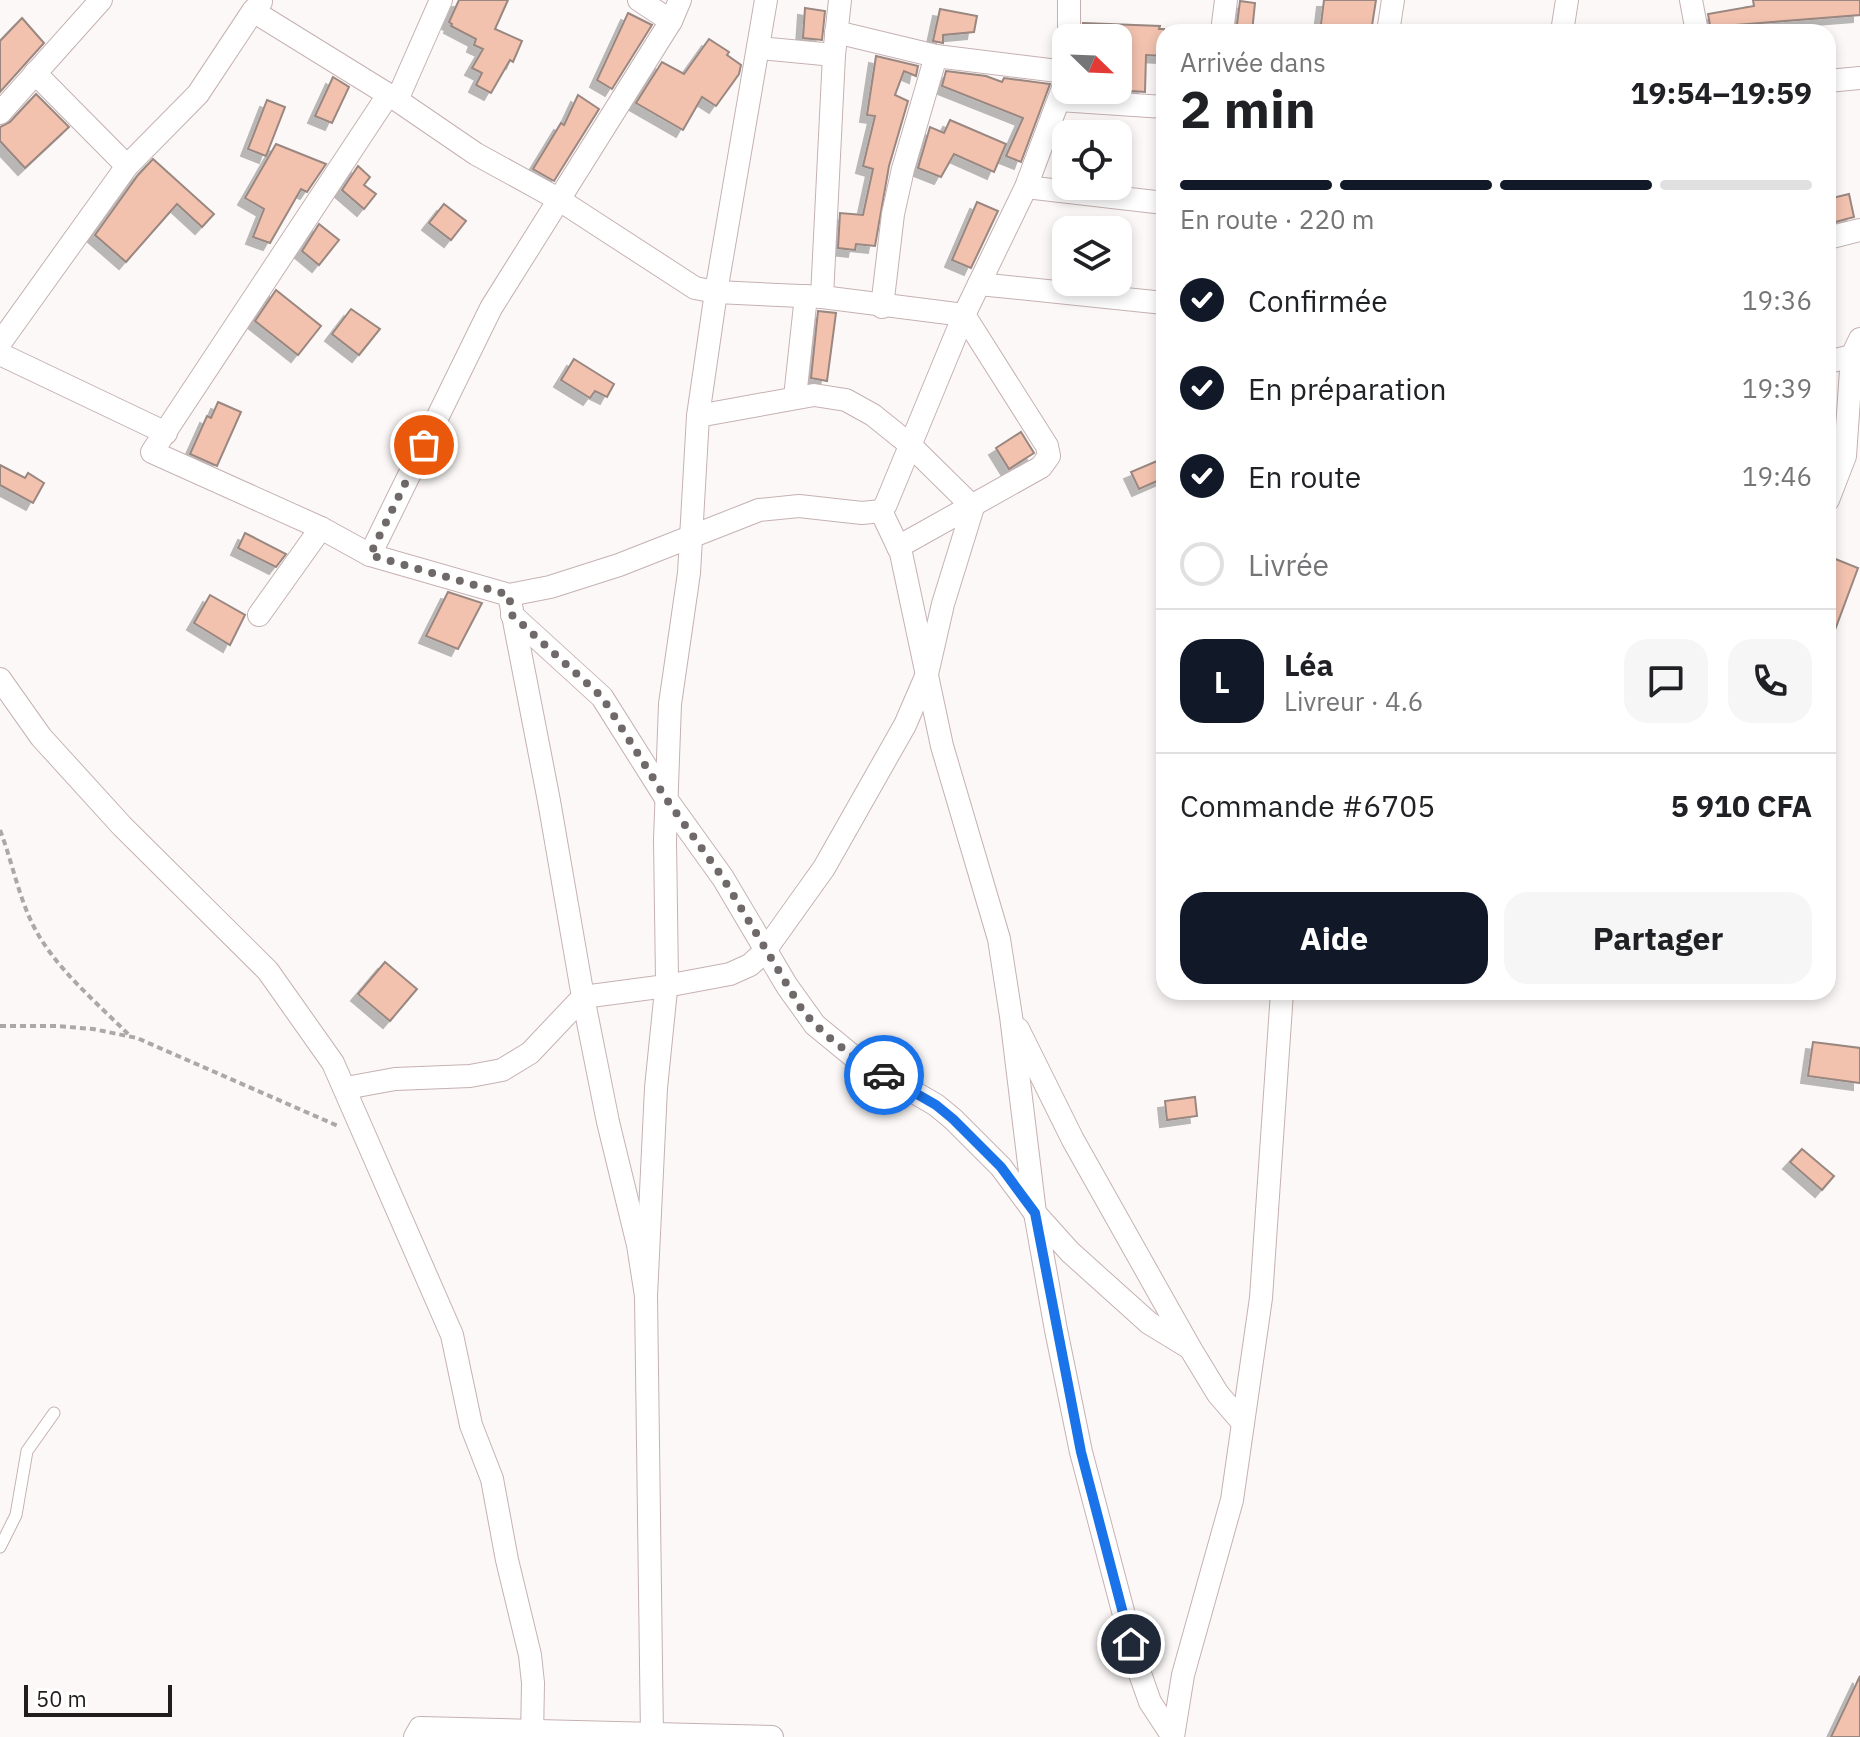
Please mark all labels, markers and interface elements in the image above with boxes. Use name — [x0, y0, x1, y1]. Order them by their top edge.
north arrow — [1052, 24, 1132, 104]
map controls — [1052, 24, 1132, 296]
text: Arrivée dans — [1180, 45, 1326, 79]
text: 19:54–19:59 — [1631, 73, 1812, 112]
text: 2 min — [1180, 75, 1316, 142]
button: locate — [1052, 120, 1132, 200]
text: En route · 220 m — [1180, 202, 1374, 236]
button: layers — [1052, 216, 1132, 296]
icon: check — [1180, 278, 1224, 322]
text: Confirmée — [1248, 281, 1388, 320]
text: 19:36 — [1742, 283, 1812, 317]
icon: check — [1180, 366, 1224, 410]
text: En préparation — [1248, 369, 1447, 408]
text: 19:39 — [1742, 371, 1812, 405]
pin — [390, 411, 458, 479]
icon: bag — [402, 423, 446, 467]
icon: check — [1180, 454, 1224, 498]
text: En route — [1248, 457, 1361, 496]
text: 19:46 — [1742, 459, 1812, 493]
text: Livrée — [1248, 545, 1329, 584]
button: chat — [1624, 639, 1708, 723]
button: phone — [1728, 639, 1812, 723]
text: Léa — [1284, 645, 1334, 684]
text: L — [1214, 662, 1230, 701]
text: Livreur · 4.6 — [1284, 684, 1423, 718]
text: Commande #6705 — [1180, 786, 1435, 825]
text: 5 910 CFA — [1671, 786, 1812, 825]
button: Aide — [1180, 892, 1488, 984]
button: Partager — [1504, 892, 1812, 984]
courier — [844, 1035, 924, 1115]
icon: car — [862, 1053, 906, 1097]
pin — [1097, 1610, 1165, 1678]
icon: home — [1109, 1622, 1153, 1666]
scale bar — [24, 1681, 172, 1717]
text: 50 m — [36, 1684, 87, 1713]

